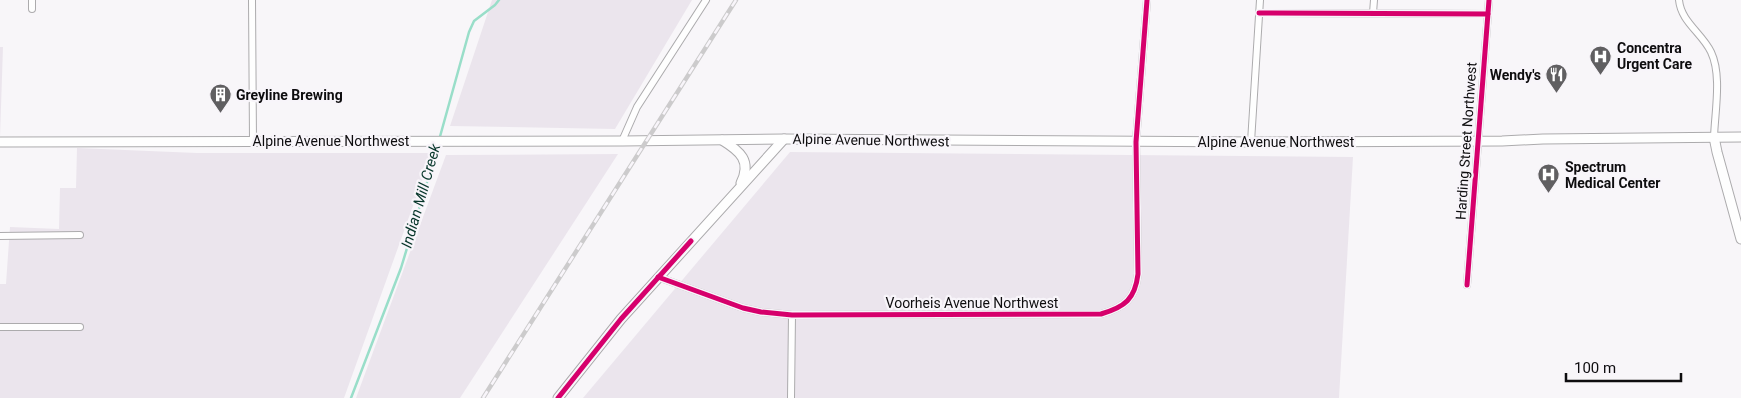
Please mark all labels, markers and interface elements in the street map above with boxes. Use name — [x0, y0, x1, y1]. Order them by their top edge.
place label: Concentra Urgent Care — [1617, 40, 1692, 72]
hospital icon: Concentra Urgent Care — [1589, 44, 1613, 75]
street label: Harding Street Northwest — [1453, 61, 1480, 220]
restaurant icon: Wendy's — [1545, 63, 1569, 94]
place label: Wendy's — [1490, 67, 1541, 83]
building icon: Greyline Brewing — [208, 83, 232, 114]
place label: Greyline Brewing — [236, 87, 343, 103]
street label: Alpine Avenue Northwest — [792, 131, 950, 149]
street label: Alpine Avenue Northwest — [253, 133, 410, 149]
street label: Alpine Avenue Northwest — [1198, 134, 1355, 150]
water label: Indian Mill Creek — [398, 141, 445, 250]
place label: Spectrum Medical Center — [1565, 159, 1660, 191]
hospital icon: Spectrum Medical Center — [1537, 163, 1561, 194]
street label: Voorheis Avenue Northwest — [886, 295, 1059, 311]
scale bar — [1566, 350, 1681, 382]
text: 100 m — [1574, 359, 1616, 377]

